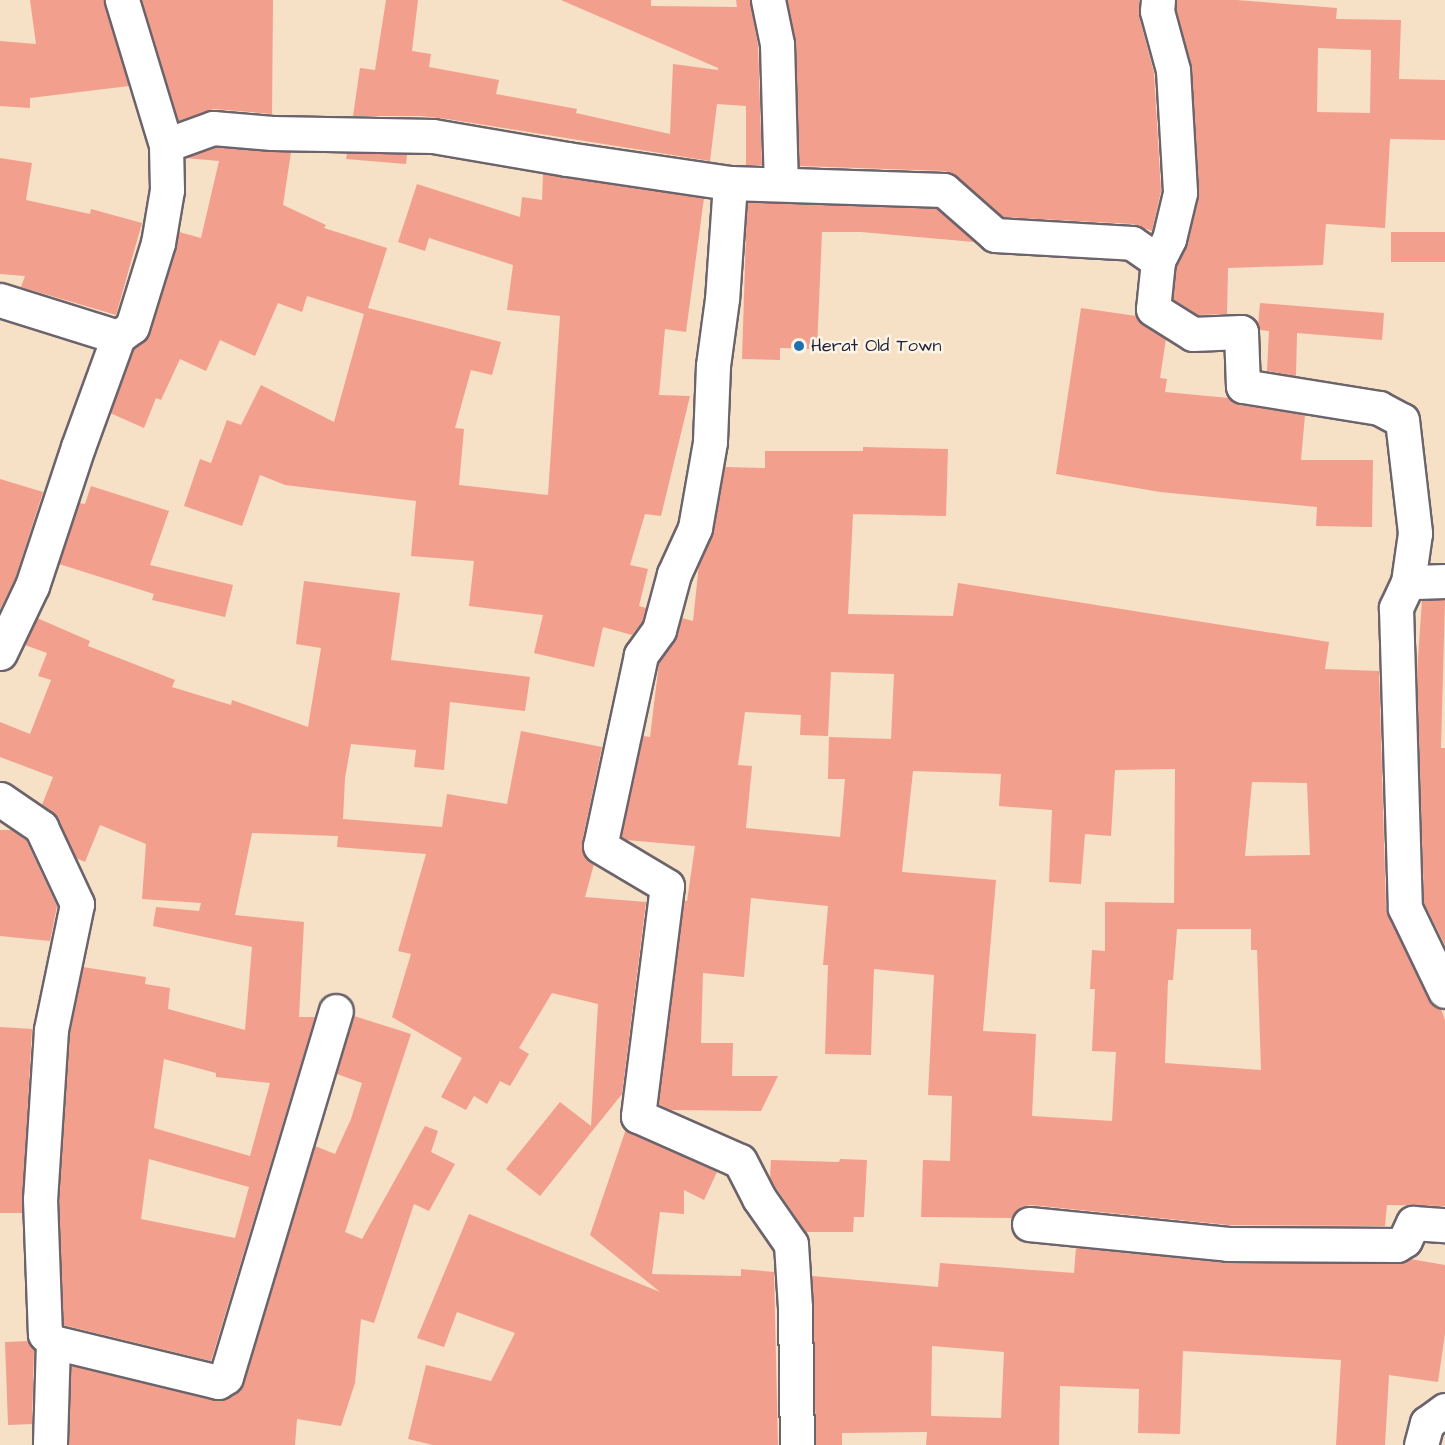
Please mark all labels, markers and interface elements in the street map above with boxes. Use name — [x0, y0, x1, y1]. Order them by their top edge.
place label: Herat Old Town — [811, 335, 941, 357]
marker: Herat Old Town — [792, 339, 806, 353]

